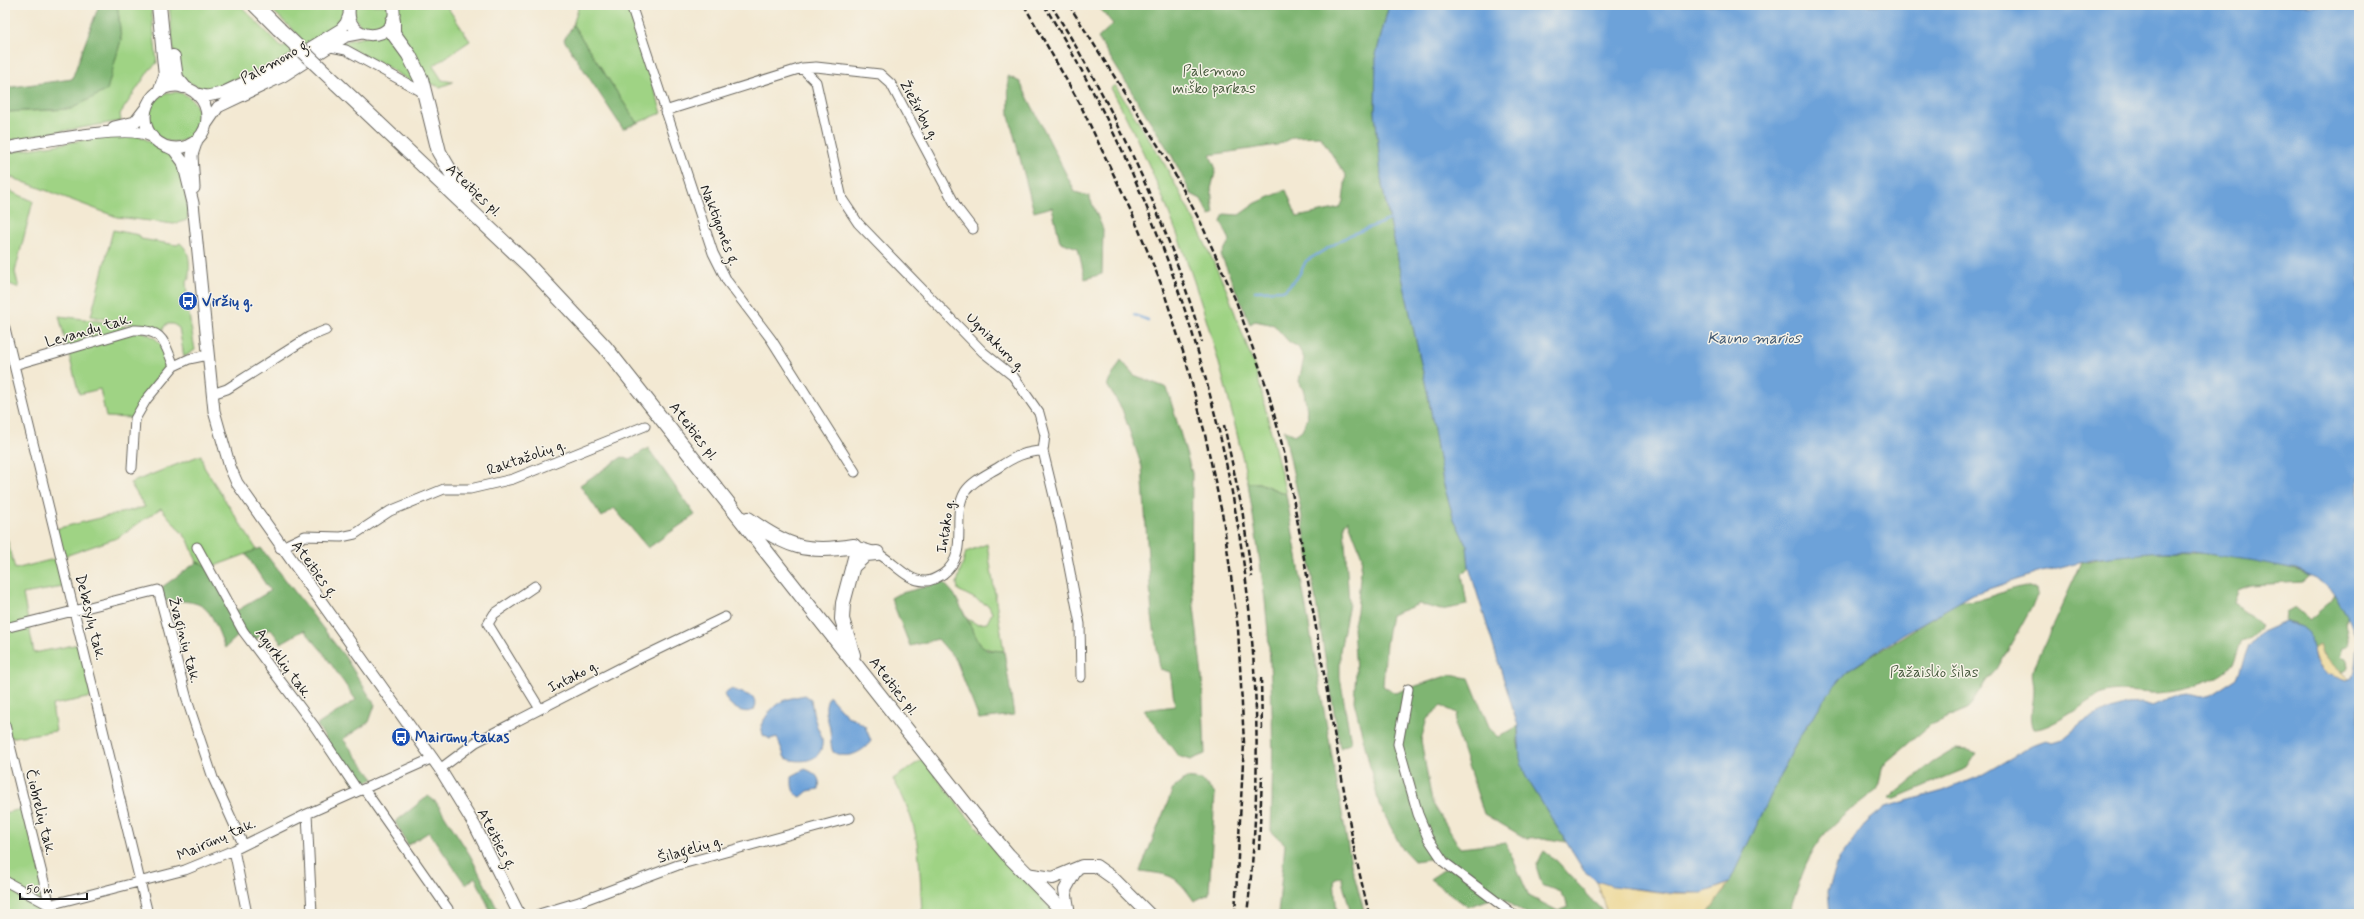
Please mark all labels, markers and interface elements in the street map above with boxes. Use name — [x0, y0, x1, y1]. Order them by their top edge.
street label: Palemono g. — [237, 34, 315, 90]
park label: Palemono miško parkas — [1172, 62, 1256, 99]
street label: Žiežirbų g. — [894, 77, 944, 144]
street label: Ateities pl. — [441, 160, 505, 222]
street label: Naktigonės g. — [693, 182, 744, 269]
bus stop icon: Viržių g. — [177, 290, 199, 312]
place label: Viržių g. — [202, 292, 253, 313]
street label: Ugniakuro g. — [961, 308, 1030, 377]
street label: Levandų tak. — [43, 309, 134, 353]
water label: Kauno marios — [1707, 328, 1803, 349]
street label: Ateities pl. — [664, 398, 722, 465]
street label: Raktažolių g. — [484, 435, 569, 481]
street label: Intako g. — [932, 498, 960, 555]
street label: Ateities g. — [286, 537, 342, 603]
street label: Debesylų tak. — [70, 572, 110, 662]
street label: Žvaginių tak. — [162, 595, 205, 686]
street label: Agurklių tak. — [250, 624, 316, 703]
street label: Ateities pl. — [864, 653, 922, 720]
street label: Intako g. — [545, 656, 602, 698]
park label: Pažaislio šilas — [1890, 663, 1979, 683]
bus stop icon: Mairūnų takas — [390, 726, 412, 748]
place label: Mairūnų takas — [415, 728, 509, 748]
street label: Čiobrelių tak. — [20, 767, 61, 857]
street label: Ateities g. — [471, 805, 521, 874]
street label: Mairūnų tak. — [174, 814, 259, 866]
street label: Šilagėlių g. — [655, 831, 725, 870]
scale bar — [20, 875, 87, 901]
text: 50 m — [26, 882, 53, 898]

